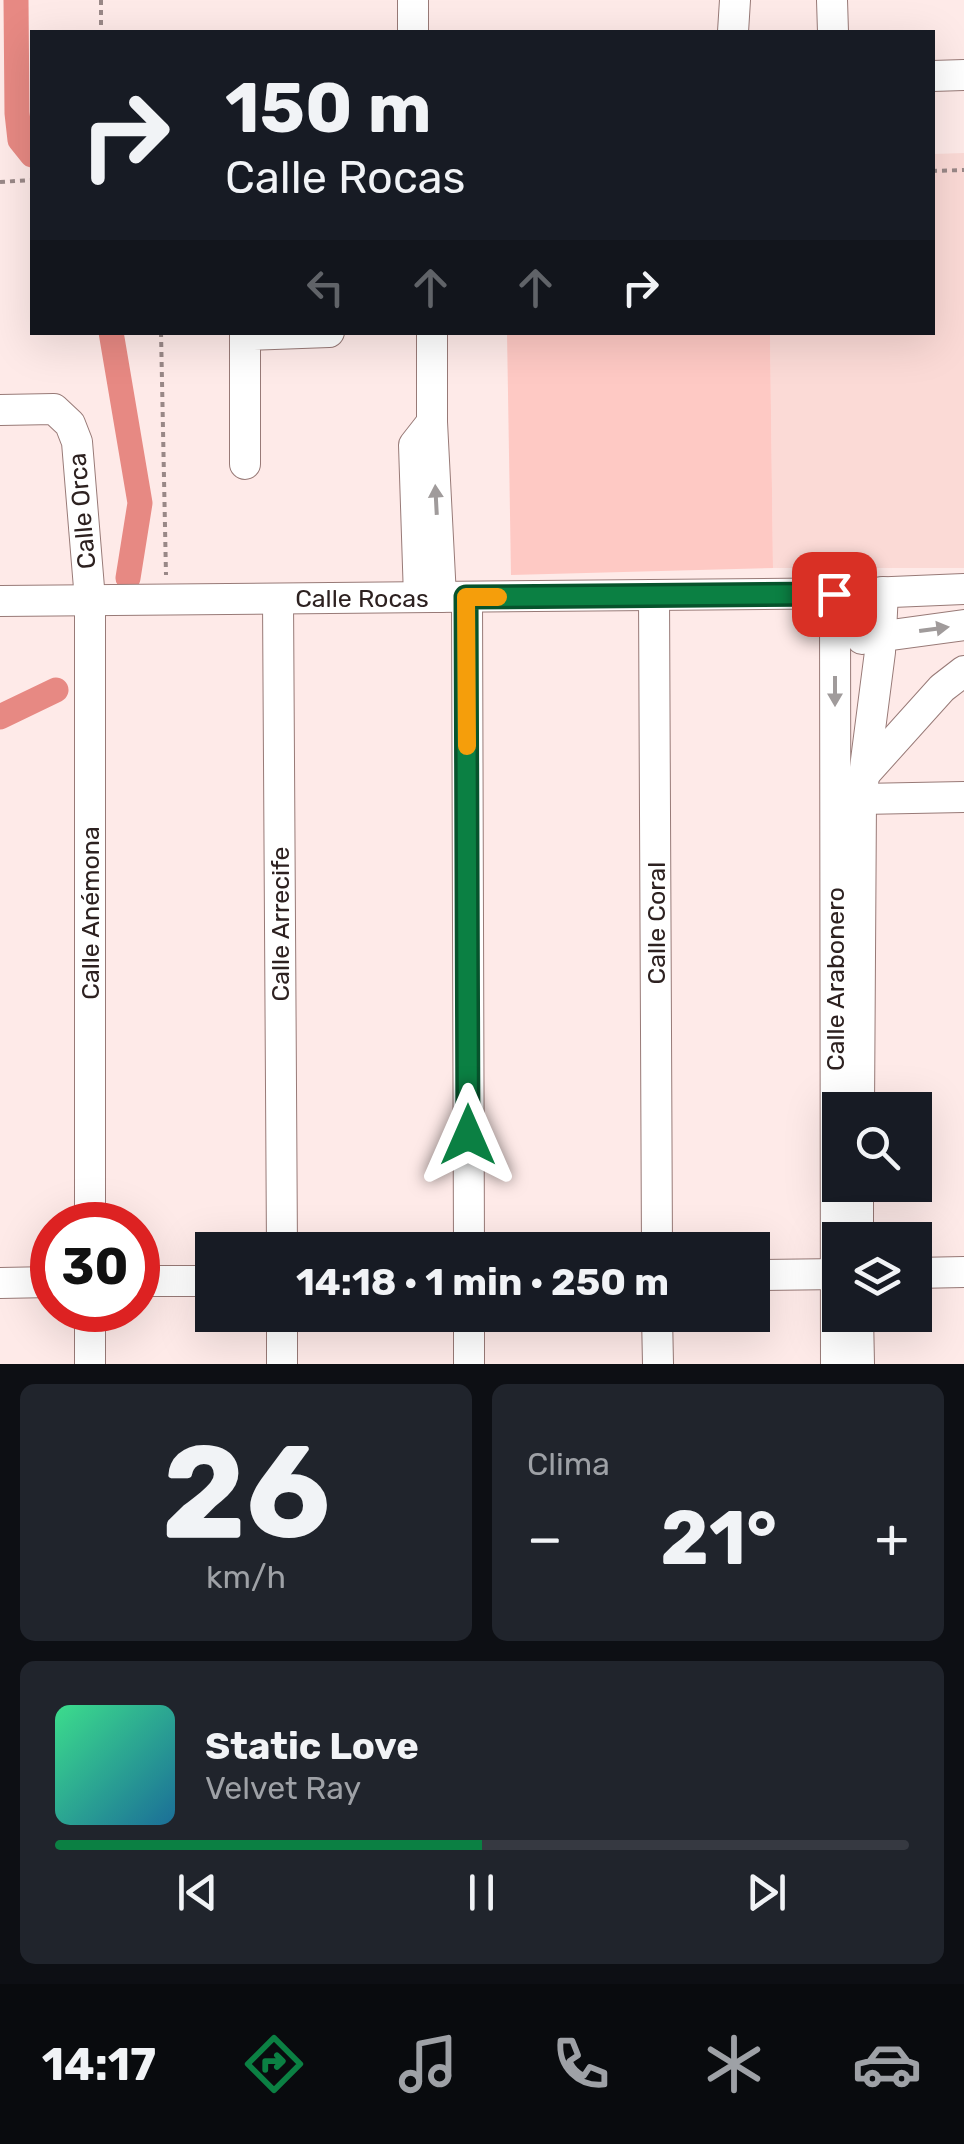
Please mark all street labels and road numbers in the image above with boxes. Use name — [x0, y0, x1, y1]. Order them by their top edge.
street label: Calle Orca — [62, 452, 102, 570]
street label: Calle Rocas — [295, 584, 429, 613]
street label: Calle Anémona — [76, 826, 105, 1000]
street label: Calle Arrecife — [266, 847, 295, 1001]
street label: Calle Coral — [642, 862, 671, 984]
street label: Calle Arabonero — [821, 887, 850, 1071]

